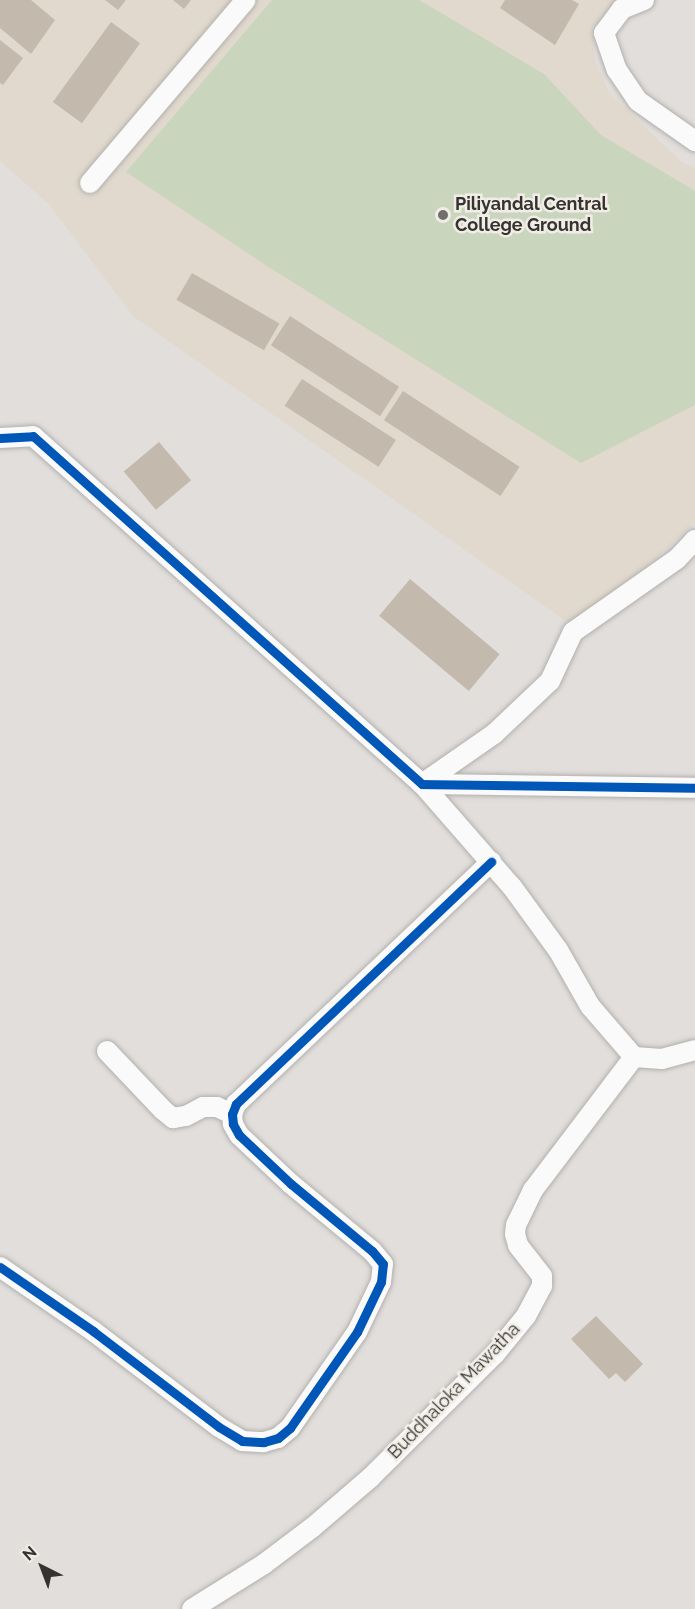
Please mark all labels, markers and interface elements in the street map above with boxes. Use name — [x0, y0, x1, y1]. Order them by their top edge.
place label: Piliyandal Central College Ground — [455, 194, 608, 236]
marker: Piliyandal Central College Ground — [436, 208, 450, 222]
street label: Buddhaloka Mawatha — [384, 1319, 524, 1463]
north arrow — [12, 1537, 72, 1597]
text: N — [19, 1542, 41, 1564]

